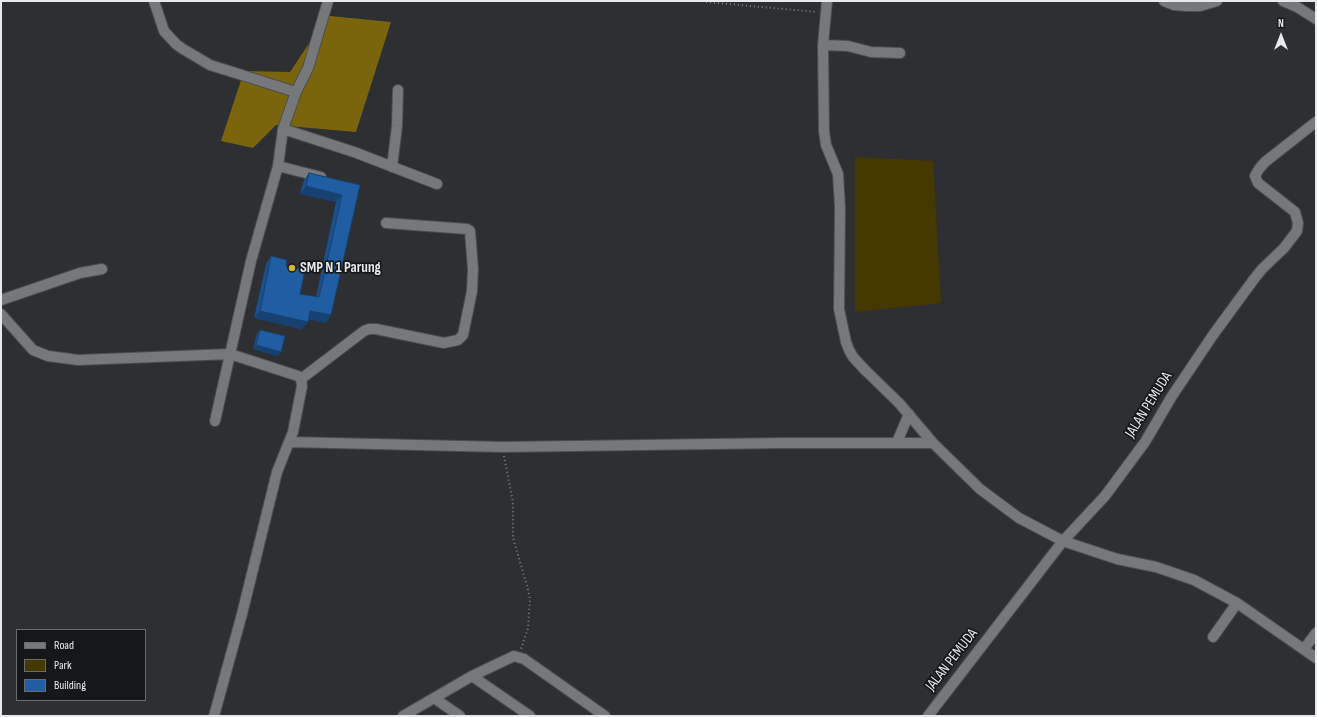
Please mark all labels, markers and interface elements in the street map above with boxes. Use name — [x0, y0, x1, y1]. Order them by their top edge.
north arrow — [1261, 16, 1301, 56]
text: N — [1278, 17, 1284, 30]
place label: SMP N 1 Parung — [300, 259, 381, 277]
marker: SMP N 1 Parung — [287, 263, 297, 273]
street label: JALAN PEMUDA — [1122, 369, 1176, 441]
street label: JALAN PEMUDA — [922, 625, 982, 695]
legend — [16, 629, 146, 701]
text: Road — [54, 638, 74, 653]
text: Park — [54, 658, 72, 673]
text: Building — [54, 678, 86, 693]

